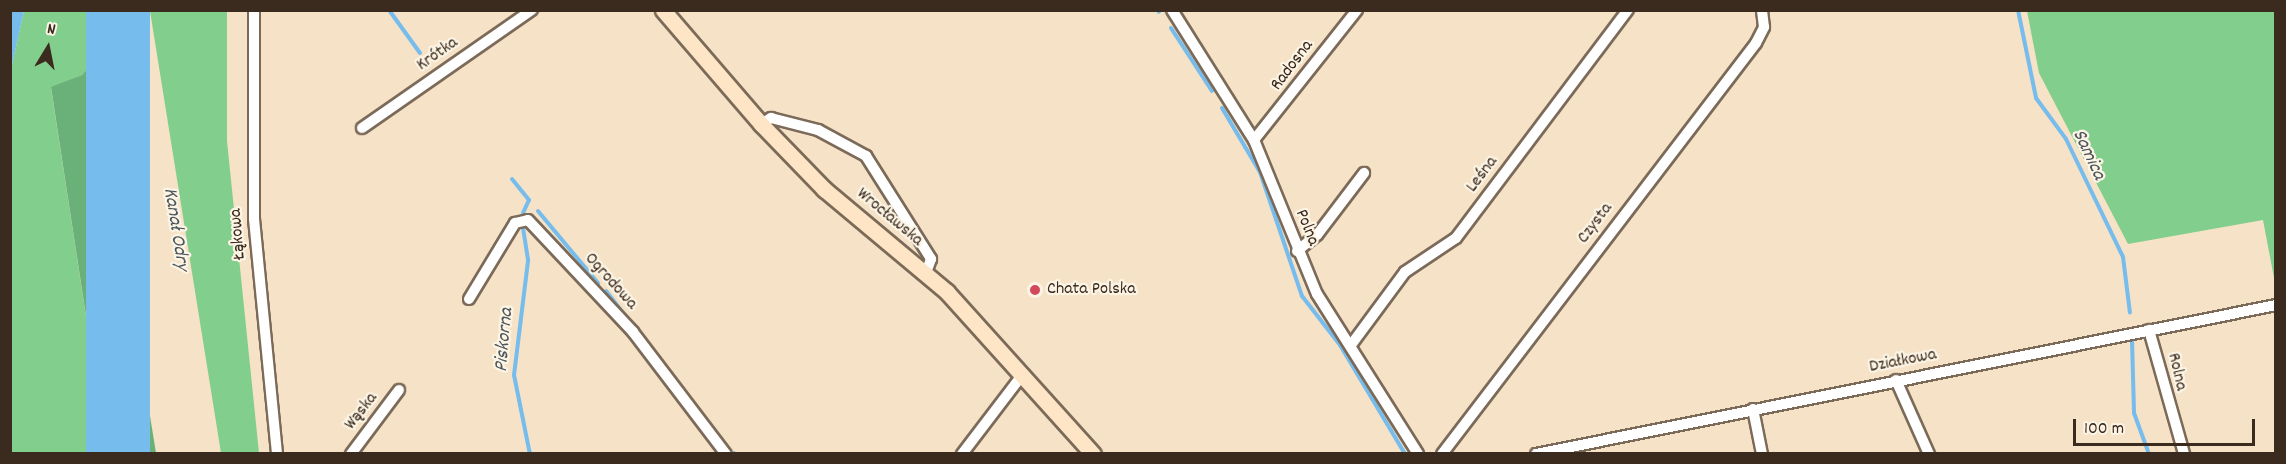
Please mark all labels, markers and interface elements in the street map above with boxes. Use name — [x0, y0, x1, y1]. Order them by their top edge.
north arrow — [18, 18, 78, 78]
text: N — [45, 18, 57, 42]
street label: Krótka — [413, 33, 463, 77]
street label: Radosna — [1267, 36, 1319, 96]
water label: Samica — [2066, 126, 2110, 184]
street label: Leśna — [1462, 153, 1504, 197]
street label: Wrocławska — [851, 184, 927, 252]
water label: Kanał Odry — [157, 186, 193, 272]
street label: Czysta — [1574, 199, 1618, 249]
street label: Polna — [1289, 207, 1323, 249]
street label: Łąkowa — [226, 208, 252, 260]
street label: Ogrodowa — [579, 249, 641, 315]
place label: Chata Polska — [1047, 279, 1136, 301]
marker: Chata Polska — [1028, 283, 1042, 297]
water label: Piskorna — [490, 307, 520, 373]
street label: Działkowa — [1868, 345, 1938, 379]
street label: Rolna — [2161, 351, 2191, 393]
street label: Wąska — [341, 389, 383, 435]
scale bar — [2076, 407, 2258, 445]
text: 100 m — [2084, 417, 2124, 442]

